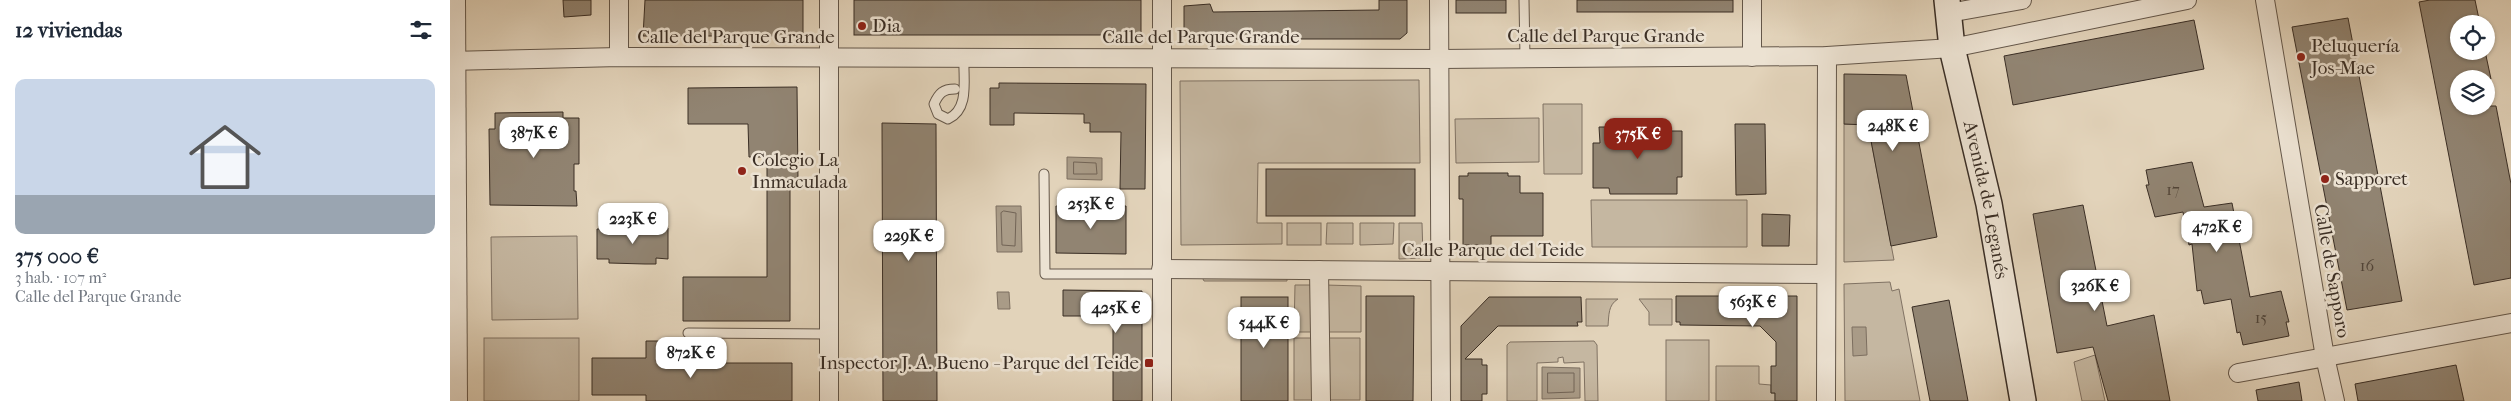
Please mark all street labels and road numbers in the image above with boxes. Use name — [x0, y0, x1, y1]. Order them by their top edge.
street label: Calle del Parque Grande — [1507, 25, 1705, 47]
street label: Calle del Parque Grande — [637, 26, 835, 48]
street label: Calle del Parque Grande — [1102, 26, 1300, 48]
street label: Avenida de Leganés — [1958, 118, 2013, 281]
street label: Calle de Sapporo — [2309, 202, 2355, 340]
street label: Calle Parque del Teide — [1402, 239, 1584, 261]

